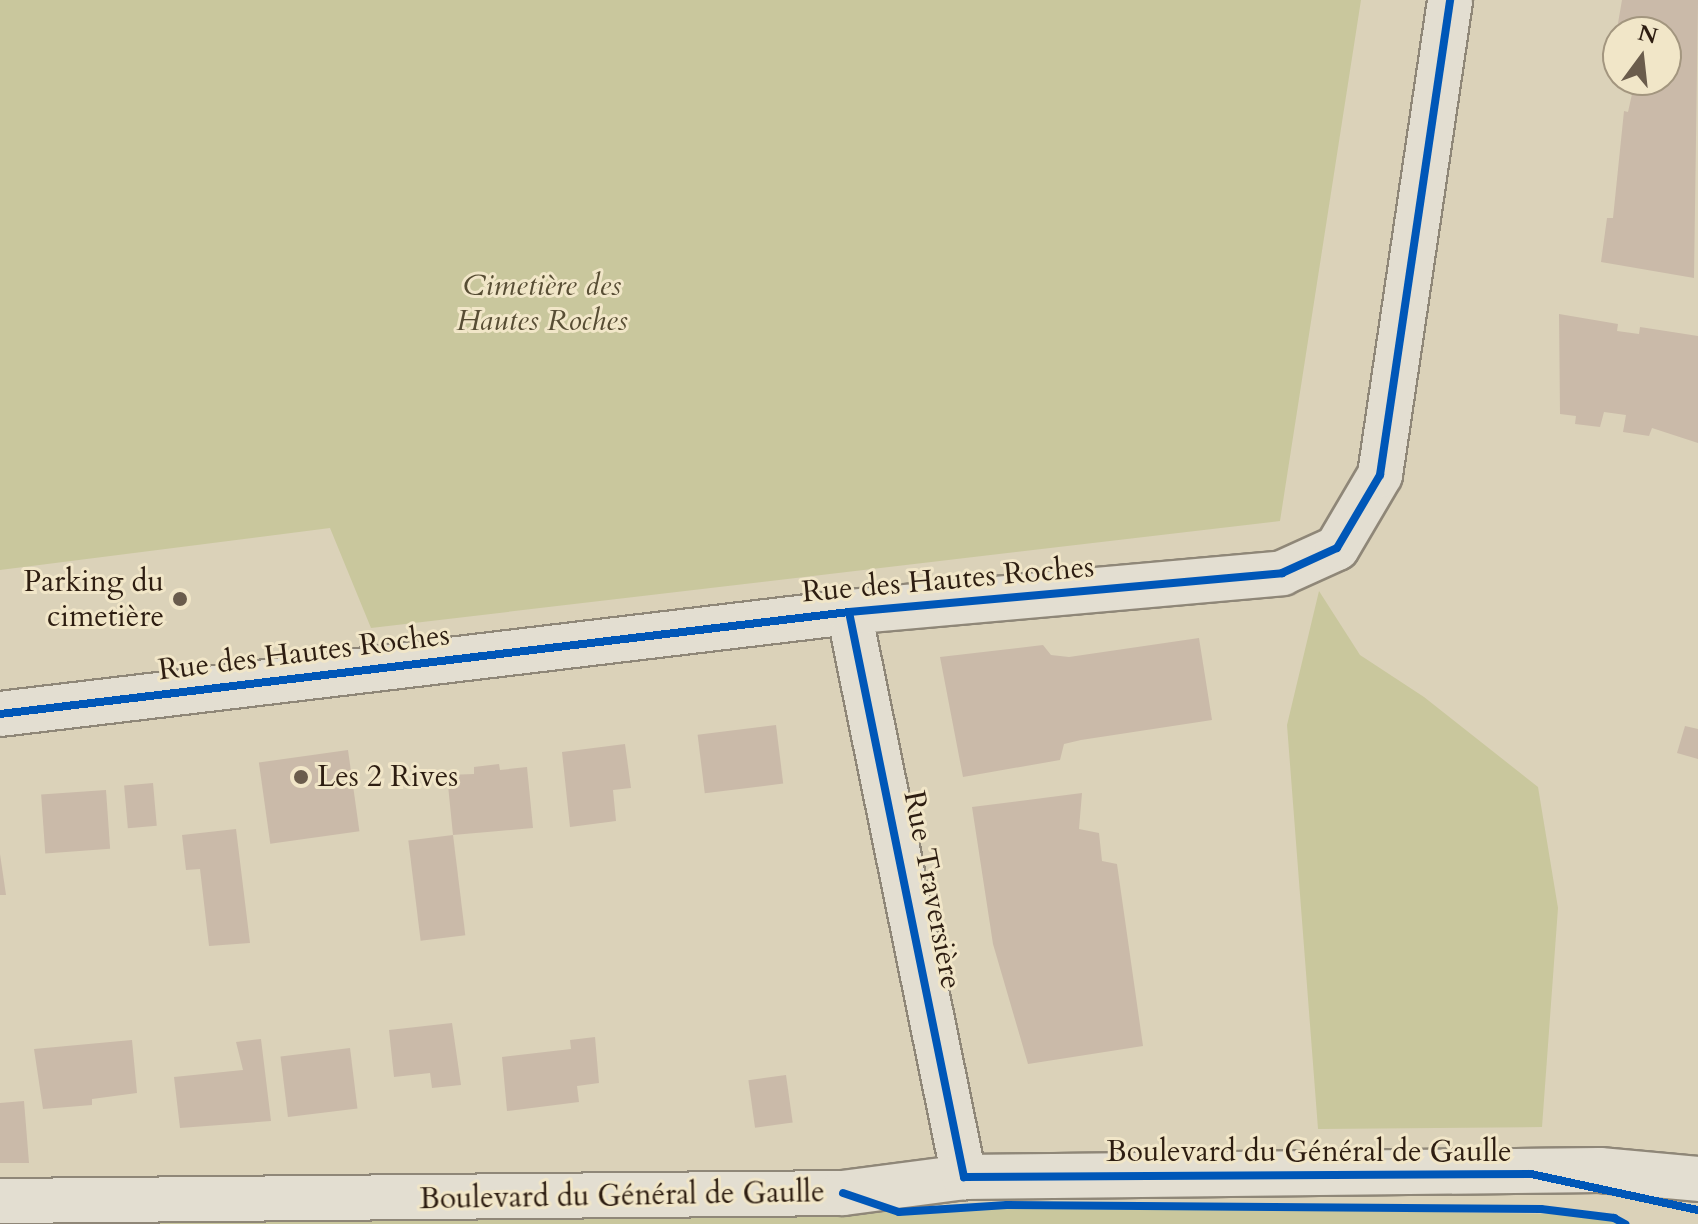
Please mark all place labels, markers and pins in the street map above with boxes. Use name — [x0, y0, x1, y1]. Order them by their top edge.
place label: Parking du cimetière — [24, 564, 164, 634]
marker: Parking du cimetière — [171, 590, 189, 608]
place label: Les 2 Rives — [317, 759, 458, 795]
marker: Les 2 Rives — [292, 768, 310, 786]

